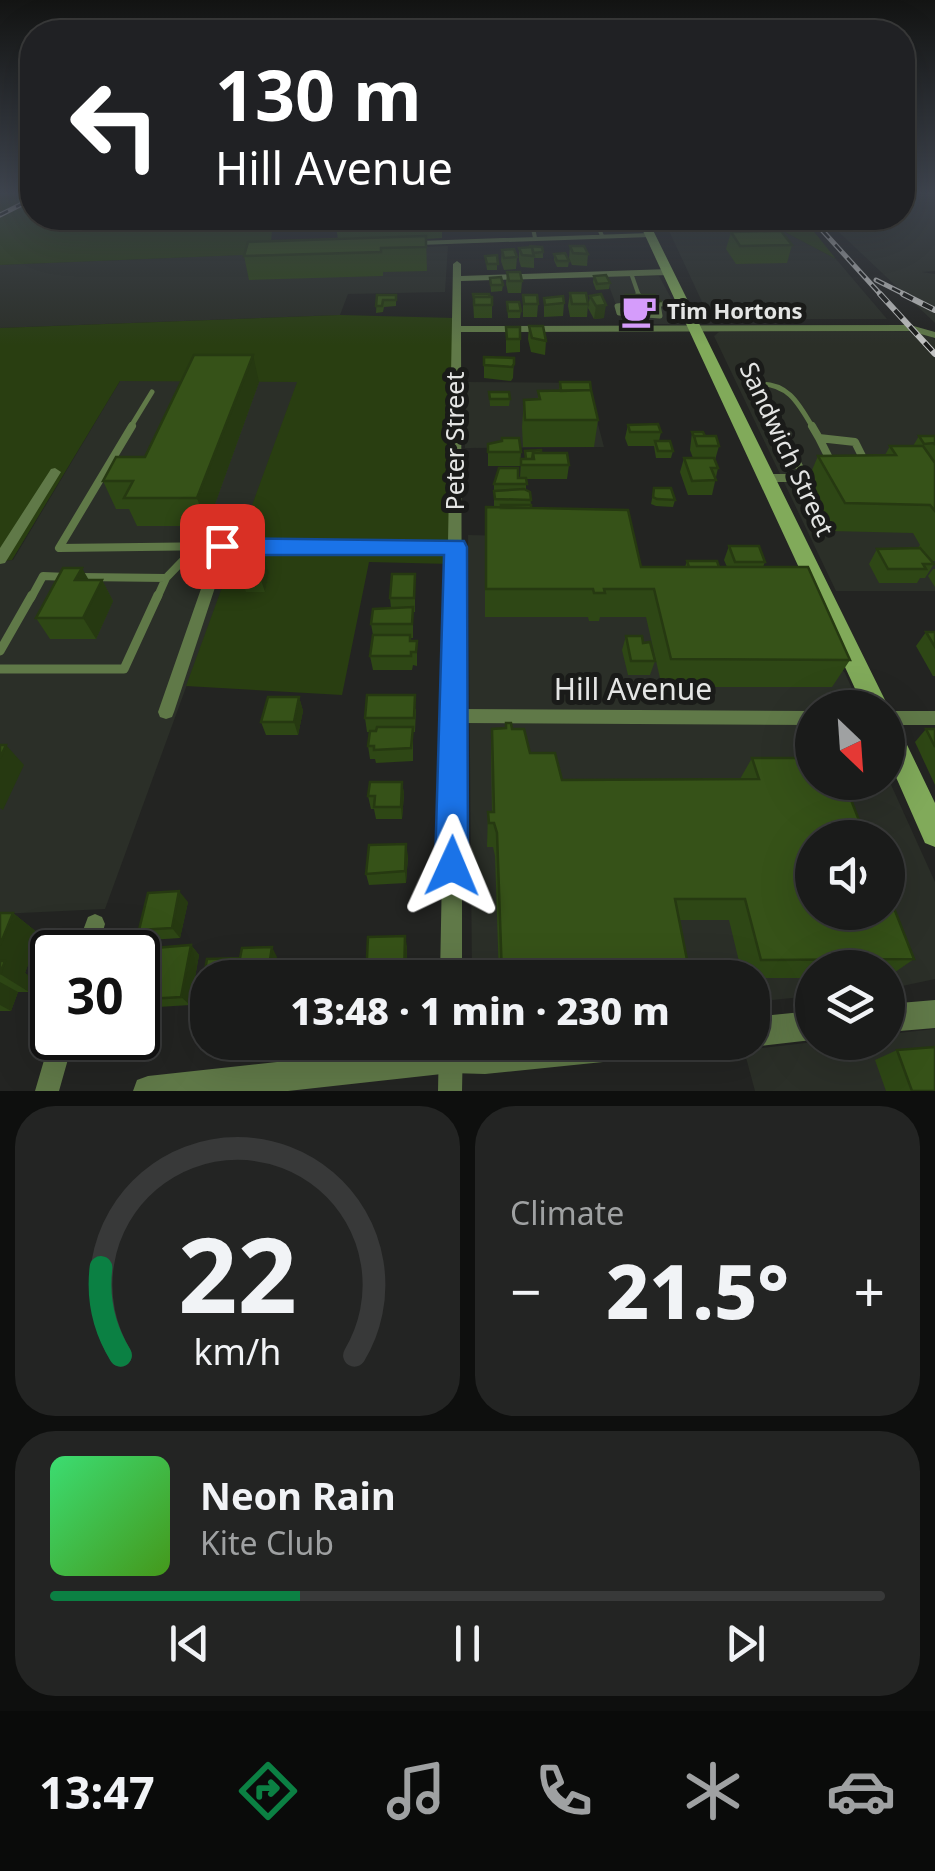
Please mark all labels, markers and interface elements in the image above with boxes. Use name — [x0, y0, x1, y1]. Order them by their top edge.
text: 130 m — [215, 46, 422, 142]
icon: left — [50, 60, 180, 190]
text: Hill Avenue — [215, 137, 453, 198]
cafe icon: Tim Hortons — [620, 292, 658, 330]
place label: Tim Hortons — [667, 295, 803, 325]
street label: Sandwich Street — [733, 356, 843, 541]
street label: Peter Street — [437, 372, 471, 510]
pin — [180, 504, 265, 589]
icon: arrive — [195, 519, 250, 574]
street label: Hill Avenue — [554, 668, 712, 709]
north arrow — [795, 690, 905, 800]
map controls — [795, 690, 905, 1060]
position arrow — [400, 814, 504, 918]
button: sound — [795, 820, 905, 930]
speed limit sign: 30 — [30, 930, 160, 1060]
button: layers — [795, 950, 905, 1060]
text: 13:48 · 1 min · 230 m — [290, 984, 670, 1036]
text: Climate — [510, 1191, 624, 1234]
text: 22 — [178, 1202, 297, 1343]
text: 21.5° — [606, 1239, 789, 1341]
text: − — [510, 1253, 541, 1328]
text: + — [854, 1253, 885, 1328]
text: km/h — [194, 1327, 281, 1375]
text: Neon Rain — [200, 1469, 396, 1521]
text: Kite Club — [200, 1521, 334, 1564]
icon: previous — [162, 1616, 217, 1671]
icon: pause — [440, 1616, 495, 1671]
icon: next — [718, 1616, 773, 1671]
icon: directions — [233, 1756, 303, 1826]
icon: music — [381, 1756, 451, 1826]
icon: phone — [529, 1756, 599, 1826]
icon: climate — [678, 1756, 748, 1826]
icon: car — [826, 1756, 896, 1826]
text: 13:47 — [39, 1761, 155, 1822]

